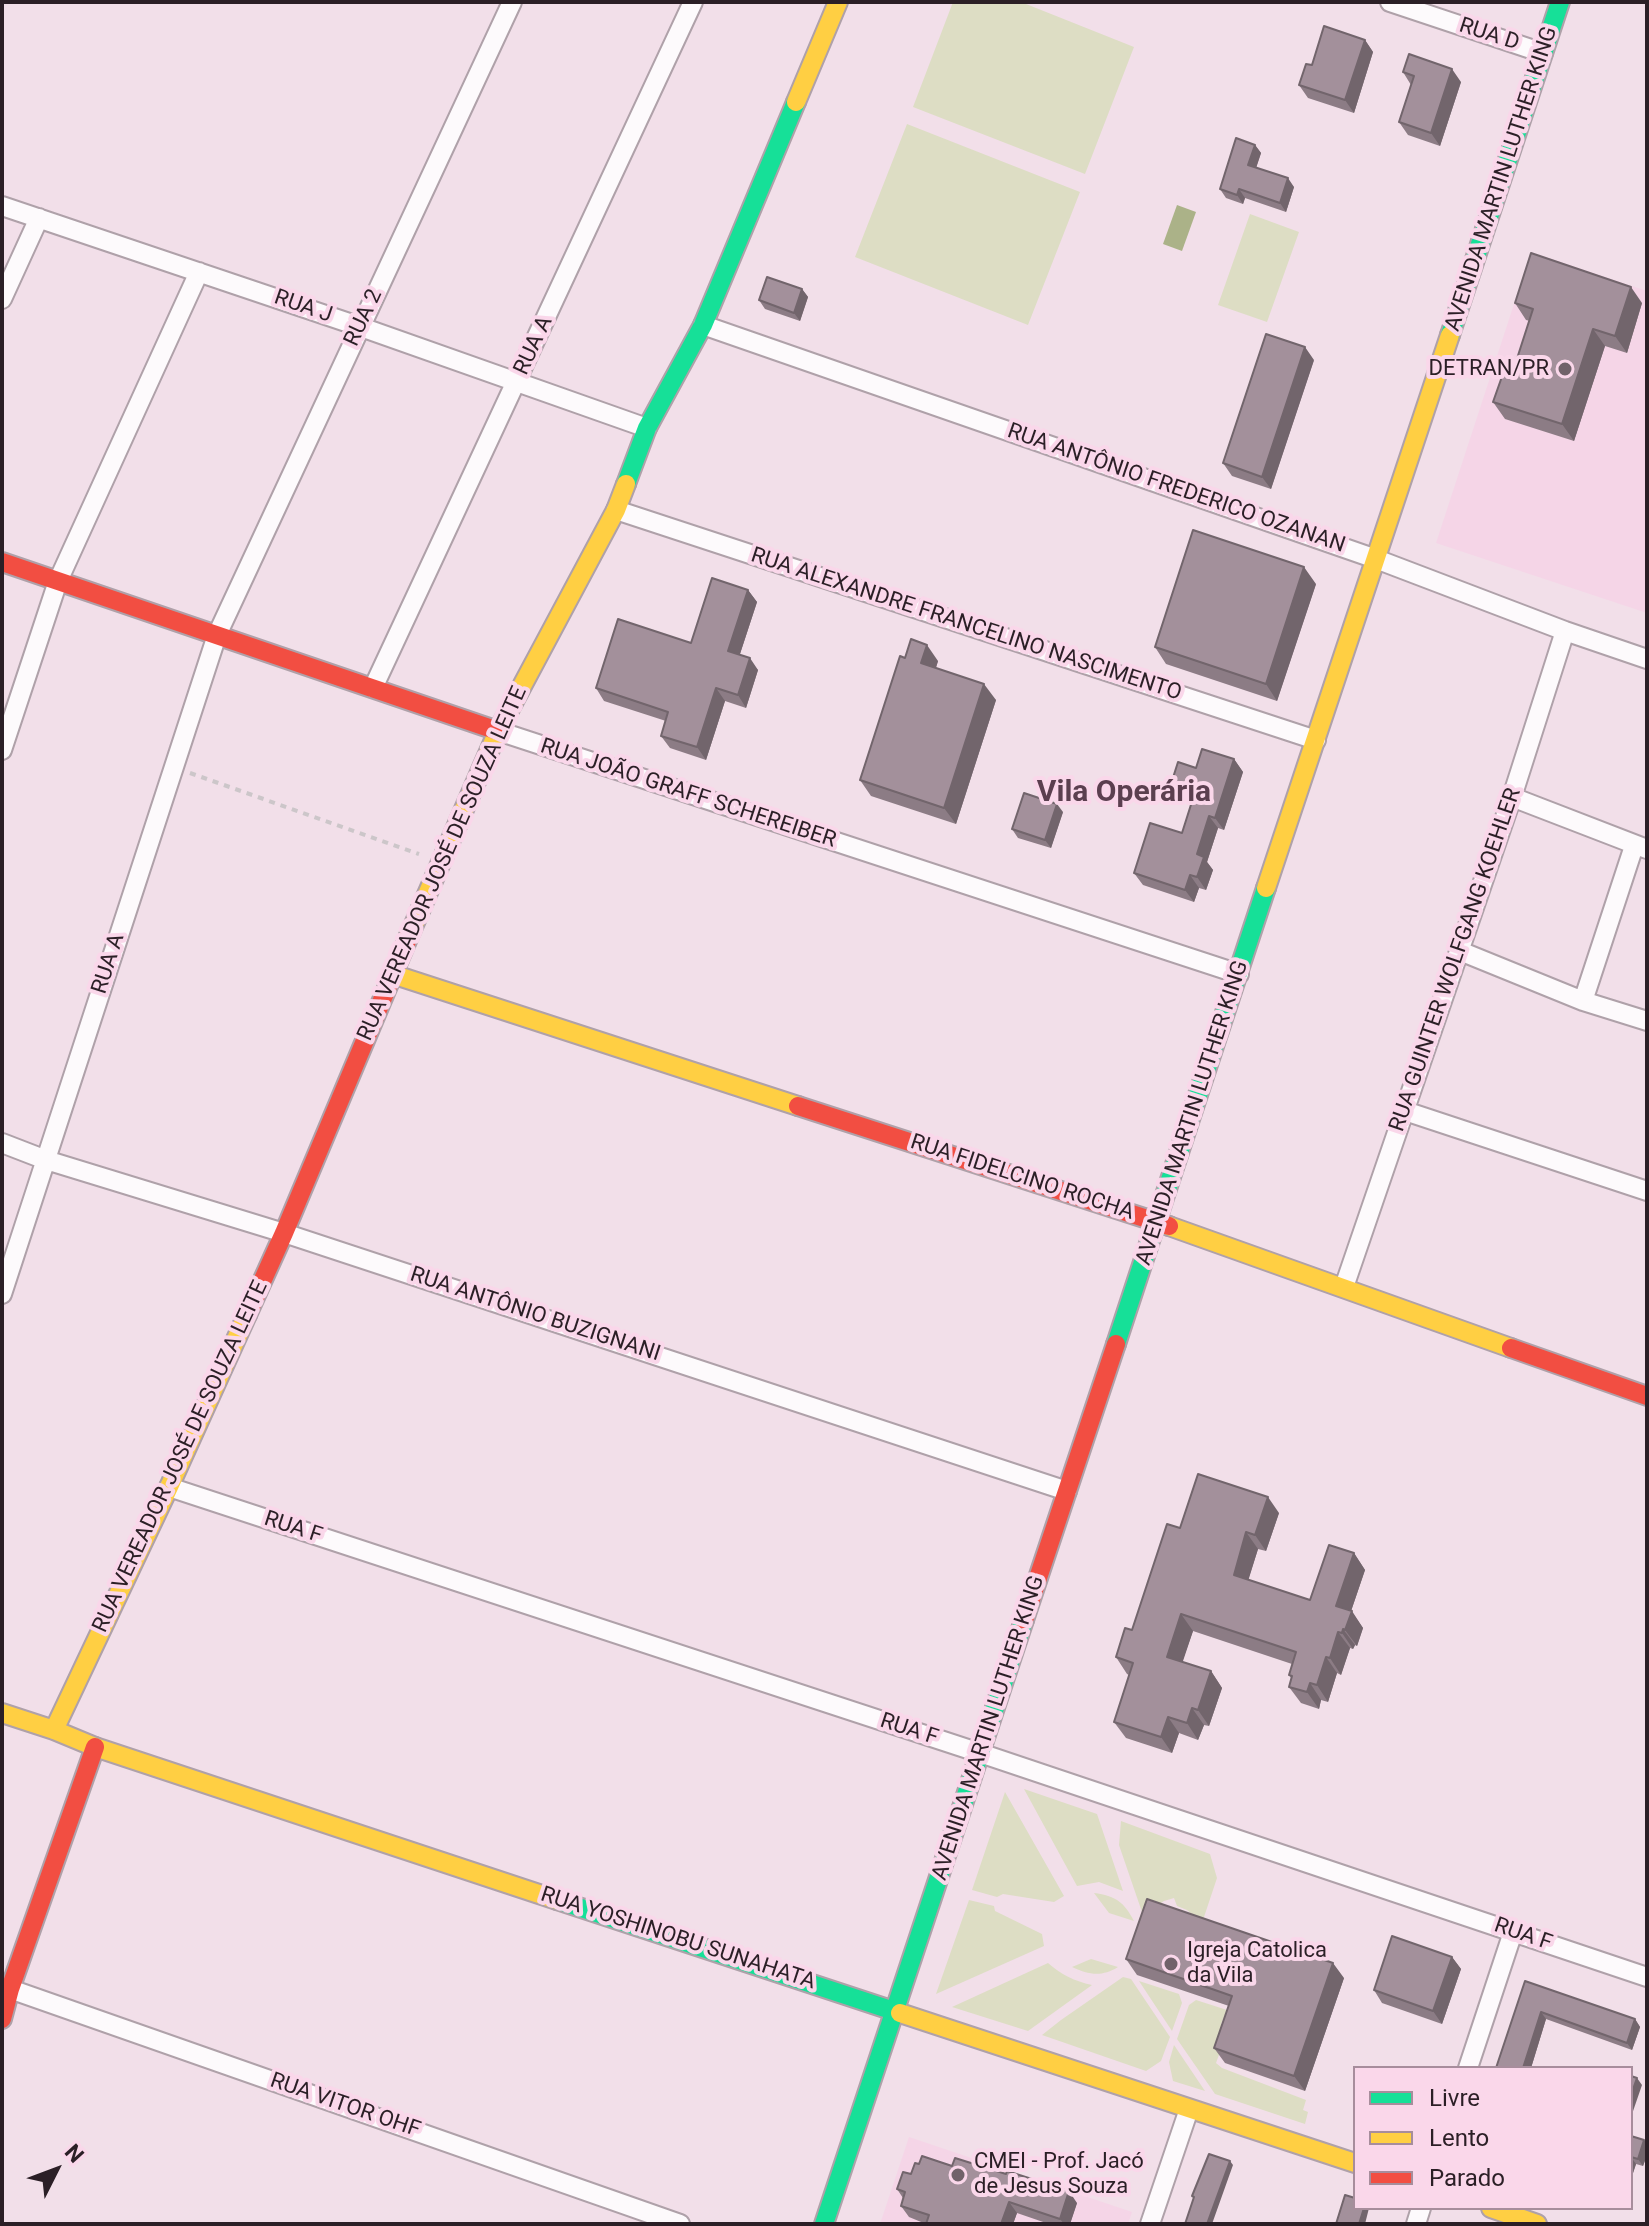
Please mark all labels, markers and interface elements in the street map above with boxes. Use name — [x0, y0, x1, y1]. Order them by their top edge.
street label: RUA D — [1456, 13, 1522, 57]
street label: AVENIDA MARTIN LUTHER KING — [1440, 23, 1564, 335]
street label: RUA J — [271, 285, 335, 329]
street label: RUA 2 — [339, 285, 389, 351]
street label: RUA A — [509, 312, 559, 380]
place label: DETRAN/PR — [1429, 356, 1549, 382]
marker: DETRAN/PR — [1556, 360, 1574, 378]
street label: RUA ANTÔNIO FREDERICO OZANAN — [1004, 419, 1348, 559]
street label: RUA ALEXANDRE FRANCELINO NASCIMENTO — [747, 543, 1185, 707]
street label: RUA VEREADOR JOSÉ DE SOUZA LEITE — [353, 683, 533, 1045]
street label: RUA JOÃO GRAFF SCHEREIBER — [537, 734, 839, 854]
district label: Vila Operária — [1037, 775, 1211, 811]
street label: RUA GUINTER WOLFGANG KOEHLER — [1385, 785, 1527, 1135]
street label: RUA A — [87, 931, 131, 997]
street label: AVENIDA MARTIN LUTHER KING — [1131, 957, 1255, 1269]
street label: RUA FIDELCINO ROCHA — [907, 1129, 1137, 1227]
street label: RUA ANTÔNIO BUZIGNANI — [407, 1262, 663, 1368]
street label: RUA VEREADOR JOSÉ DE SOUZA LEITE — [88, 1277, 274, 1637]
street label: RUA F — [261, 1506, 325, 1550]
street label: AVENIDA MARTIN LUTHER KING — [927, 1572, 1051, 1884]
street label: RUA F — [877, 1708, 941, 1752]
street label: RUA YOSHINOBU SUNAHATA — [537, 1882, 819, 1996]
street label: RUA F — [1491, 1913, 1555, 1957]
place label: Igreja Catolica da Vila — [1187, 1938, 1327, 1990]
marker: Igreja Catolica da Vila — [1162, 1955, 1180, 1973]
legend — [1353, 2066, 1633, 2210]
street label: RUA VITOR OHF — [266, 2068, 424, 2144]
text: Livre — [1429, 2084, 1480, 2112]
text: Lento — [1429, 2124, 1489, 2152]
north arrow — [16, 2130, 96, 2210]
text: N — [60, 2139, 89, 2168]
place label: CMEI - Prof. Jacó de Jesus Souza — [974, 2149, 1144, 2200]
text: Parado — [1429, 2164, 1505, 2192]
marker: CMEI - Prof. Jacó de Jesus Souza — [949, 2166, 967, 2184]

